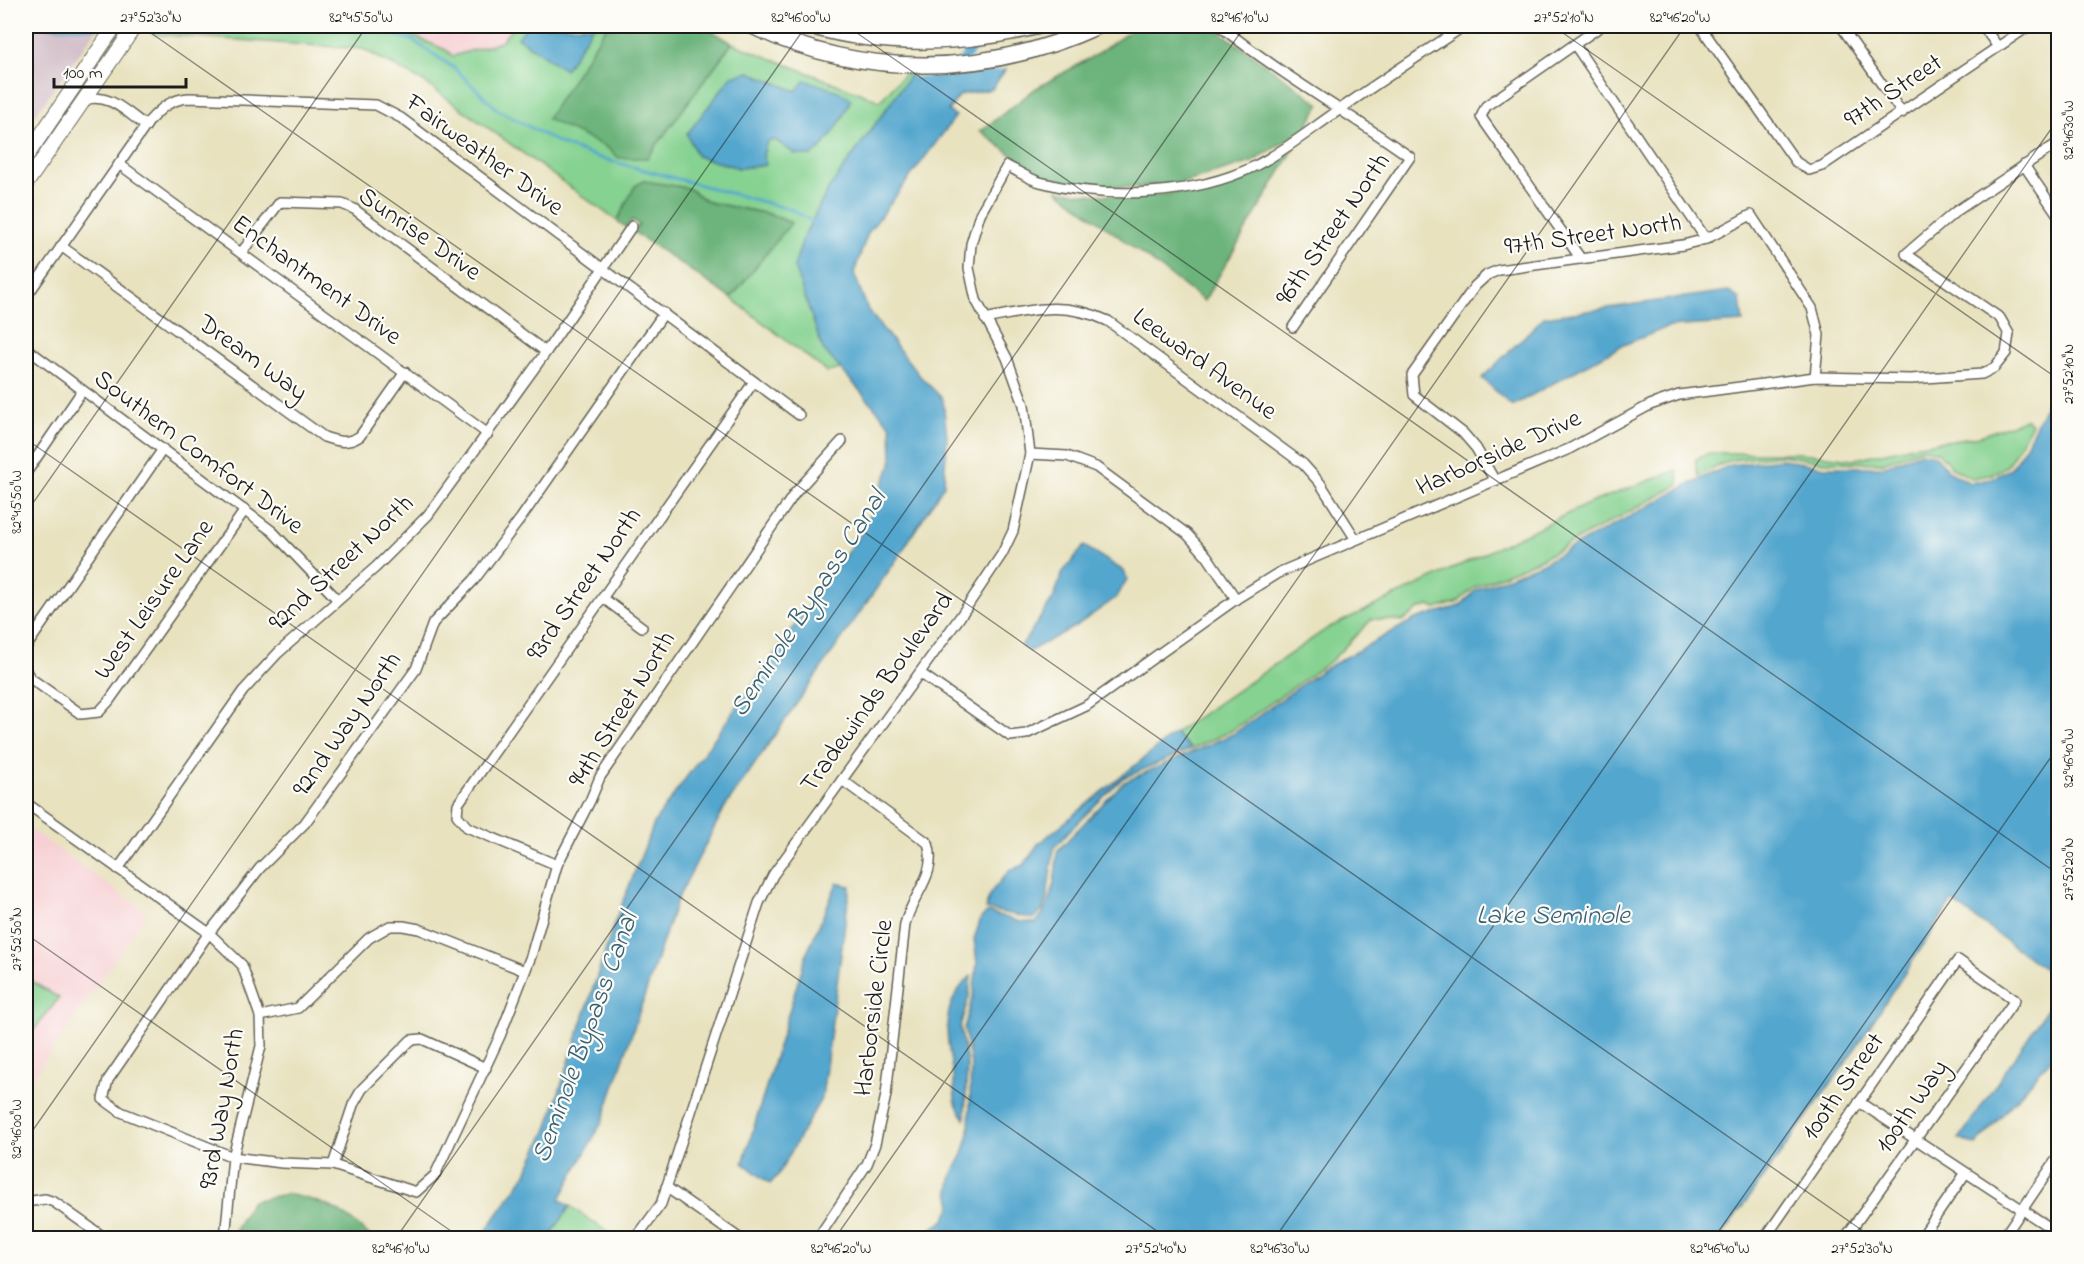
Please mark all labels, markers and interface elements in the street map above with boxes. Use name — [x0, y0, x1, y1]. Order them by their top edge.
text: 27°52'30"N — [120, 7, 182, 29]
text: 82°45'50"W — [329, 7, 393, 29]
text: 82°46'00"W — [771, 7, 831, 29]
text: 82°46'10"W — [1211, 7, 1269, 29]
text: 27°52'10"N — [1534, 7, 1594, 29]
text: 82°46'20"W — [1650, 7, 1710, 29]
street label: 97th Street — [1837, 45, 1951, 139]
scale bar — [54, 51, 186, 89]
text: 100 m — [63, 61, 103, 87]
street label: Fairweather Drive — [396, 85, 571, 227]
text: 82°46'30"W — [2058, 100, 2080, 160]
street label: 96th Street North — [1267, 146, 1401, 314]
street label: Sunrise Drive — [350, 179, 489, 292]
street label: 97th Street North — [1502, 205, 1684, 267]
street label: Enchantment Drive — [223, 206, 409, 356]
street label: Leeward Avenue — [1124, 299, 1285, 431]
street label: Dream Way — [188, 305, 315, 412]
text: 27°52'10"N — [2058, 344, 2080, 404]
street label: Southern Comfort Drive — [85, 361, 311, 545]
street label: Harborside Drive — [1410, 400, 1588, 507]
text: 82°45'50"W — [6, 470, 28, 534]
water label: Seminole Bypass Canal — [721, 480, 899, 725]
street label: 92nd Street North — [261, 486, 423, 642]
street label: 93rd Street North — [518, 500, 652, 670]
street label: West Leisure Lane — [85, 512, 225, 688]
street label: Tradewinds Boulevard — [792, 584, 964, 802]
street label: 94th Street North — [560, 624, 686, 796]
street label: 92nd Way North — [284, 644, 412, 806]
text: 82°46'40"W — [2058, 728, 2080, 788]
text: 27°52'20"N — [2058, 838, 2080, 900]
water label: Lake Seminole — [1476, 897, 1632, 936]
water label: Seminole Bypass Canal — [523, 904, 651, 1169]
text: 27°52'50"N — [6, 907, 28, 971]
street label: Harborside Circle — [845, 917, 905, 1099]
street label: 93rd Way North — [190, 1025, 256, 1193]
street label: 100th Street — [1793, 1025, 1895, 1149]
street label: 100th Way — [1867, 1052, 1959, 1162]
text: 82°46'00"W — [6, 1099, 28, 1159]
text: 82°46'10"W — [372, 1238, 430, 1260]
text: 82°46'20"W — [811, 1238, 871, 1260]
text: 27°52'40"N — [1125, 1238, 1187, 1260]
text: 82°46'30"W — [1250, 1238, 1310, 1260]
text: 82°46'40"W — [1690, 1238, 1750, 1260]
text: 27°52'30"N — [1831, 1238, 1893, 1260]

